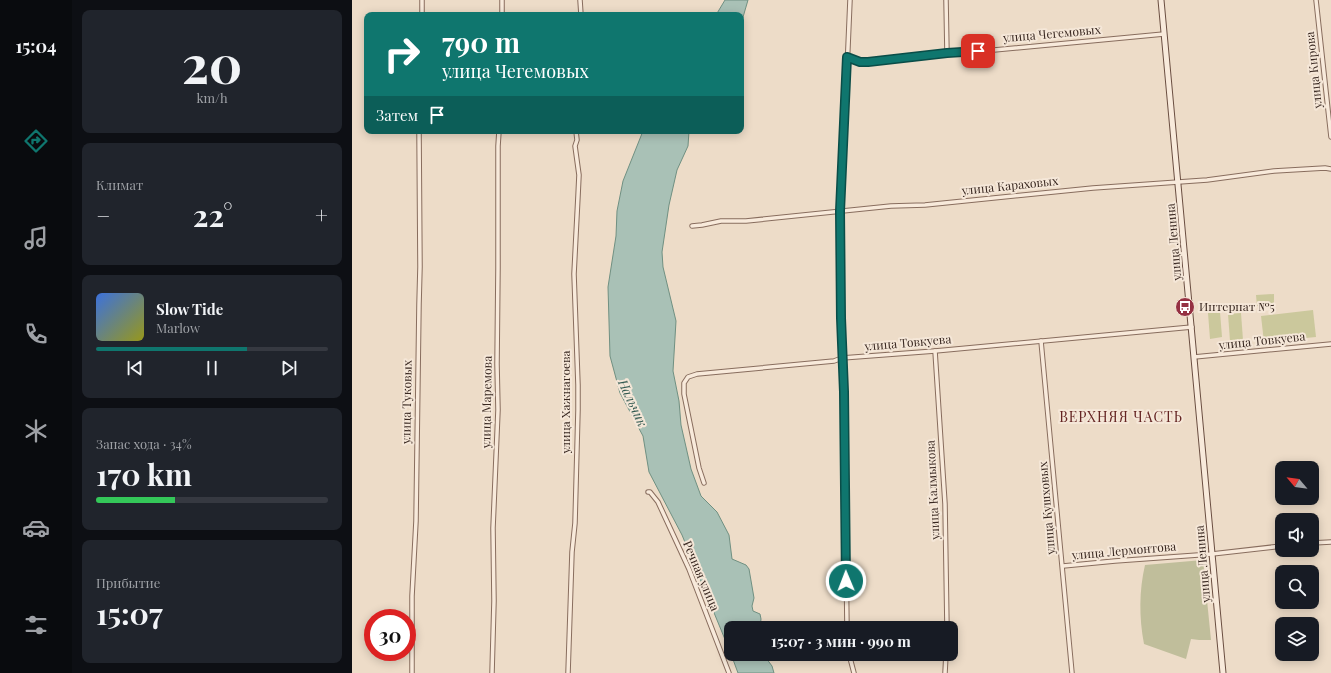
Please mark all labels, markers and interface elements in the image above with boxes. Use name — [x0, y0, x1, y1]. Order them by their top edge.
street label: улица Чегемовых — [1001, 21, 1102, 45]
text: 790 m — [442, 23, 520, 60]
text: 20 — [182, 28, 242, 97]
icon: right — [376, 28, 428, 80]
street label: улица Кирова — [1301, 31, 1325, 110]
text: 15:04 — [15, 34, 57, 58]
pin — [961, 34, 995, 68]
icon: arrive — [967, 40, 989, 62]
text: улица Чегемовых — [442, 59, 589, 83]
text: km/h — [196, 89, 228, 106]
icon: arrive — [426, 104, 448, 126]
text: Затем — [376, 105, 418, 125]
icon: directions — [22, 127, 50, 155]
street label: улица Караховых — [960, 172, 1060, 198]
text: Климат — [96, 176, 143, 193]
text: 22° — [193, 195, 233, 235]
text: − — [96, 200, 110, 230]
text: + — [315, 200, 328, 230]
street label: улица Ленина — [1162, 203, 1184, 282]
icon: music — [22, 224, 50, 252]
bus stop icon: Интернат №5 — [1174, 296, 1196, 318]
place label: Интернат №5 — [1199, 298, 1275, 314]
text: Slow Tide — [156, 299, 223, 319]
text: Marlow — [156, 319, 200, 336]
icon: phone — [22, 320, 50, 348]
street label: улица Товкуева — [1217, 328, 1306, 353]
street label: улица Товкуева — [863, 330, 952, 354]
street label: улица Хажнагоева — [557, 350, 573, 455]
street label: улица Маремова — [477, 356, 495, 449]
icon: previous — [124, 357, 146, 379]
icon: pause — [201, 357, 223, 379]
icon: next — [278, 357, 300, 379]
street label: улица Туковых — [397, 359, 415, 445]
water label: Нальчик — [615, 375, 652, 429]
district label: ВЕРХНЯЯ ЧАСТЬ — [1059, 407, 1183, 426]
icon: climate — [22, 417, 50, 445]
text: Запас хода · 34% — [96, 435, 192, 452]
street label: улица Калмыкова — [921, 440, 943, 541]
text: 170 km — [96, 454, 192, 494]
street label: улица Кушховых — [1034, 460, 1058, 556]
north arrow — [1275, 461, 1319, 505]
map controls — [1275, 461, 1319, 661]
button: sound — [1275, 513, 1319, 557]
icon: car — [22, 514, 50, 542]
street label: улица Ленина — [1191, 525, 1213, 604]
street label: улица Лермонтова — [1070, 537, 1177, 563]
street label: Речная улица — [680, 538, 724, 613]
position arrow — [825, 560, 867, 602]
button: search — [1275, 565, 1319, 609]
text: Прибытие — [96, 574, 160, 591]
text: 15:07 — [96, 593, 163, 633]
speed limit sign: 30 — [364, 609, 416, 661]
icon: filters — [22, 611, 50, 639]
button: layers — [1275, 617, 1319, 661]
text: 15:07 · 3 мин · 990 m — [771, 631, 911, 651]

